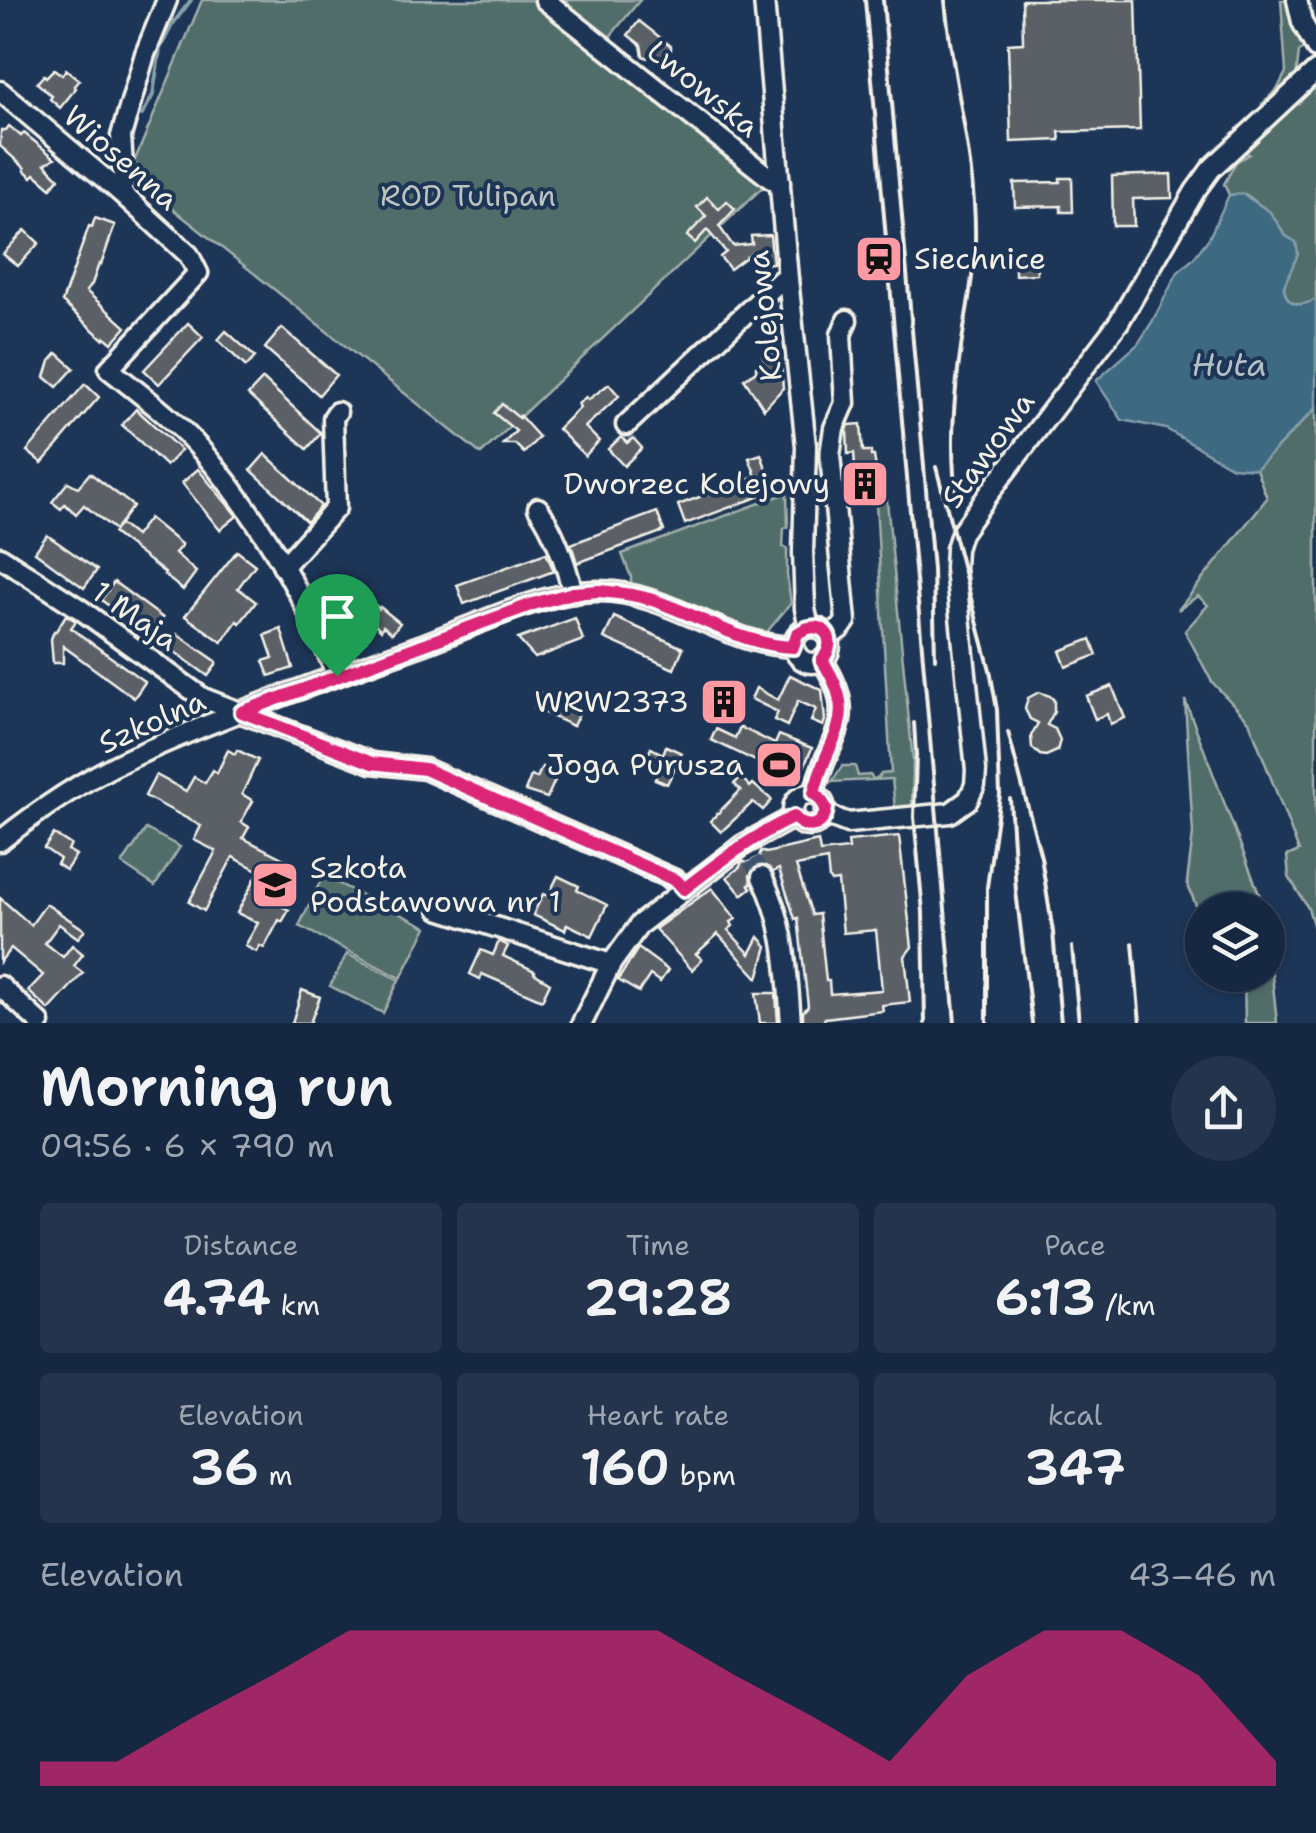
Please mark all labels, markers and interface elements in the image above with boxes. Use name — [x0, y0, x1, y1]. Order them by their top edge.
street label: Lwowska — [638, 31, 768, 147]
street label: Wiosenna — [55, 96, 188, 220]
park label: ROD Tulipan — [380, 175, 556, 216]
station icon: Siechnice — [853, 233, 905, 285]
place label: Siechnice — [914, 238, 1046, 279]
street label: Kolejowa — [737, 248, 792, 384]
water label: Huta — [1191, 343, 1267, 386]
street label: Stawowa — [931, 383, 1044, 516]
building icon: Dworzec Kolejowy — [839, 458, 891, 510]
place label: Dworzec Kolejowy — [563, 463, 830, 504]
street label: 1 Maja — [84, 571, 187, 660]
pin — [295, 574, 380, 677]
icon: arrive — [310, 589, 365, 644]
building icon: WRW2373 — [698, 676, 750, 728]
street label: Szkolna — [92, 680, 212, 763]
place label: WRW2373 — [534, 681, 689, 722]
sports icon: Joga Purusza — [753, 739, 805, 791]
place label: Joga Purusza — [546, 744, 744, 785]
place label: Szkoła Podstawowa nr 1 — [310, 847, 561, 922]
school or university icon: Szkoła Podstawowa nr 1 — [249, 859, 301, 911]
map controls — [1185, 892, 1285, 992]
button: layers — [1185, 892, 1285, 992]
text: Morning run — [40, 1049, 393, 1123]
button: share — [1171, 1056, 1276, 1161]
text: 09:56 · 6 × 790 m — [40, 1124, 334, 1167]
text: Distance — [184, 1226, 298, 1264]
text: Time — [626, 1226, 690, 1264]
text: Pace — [1044, 1226, 1106, 1264]
text: 4.74 — [162, 1264, 271, 1331]
text: 29:28 — [583, 1264, 733, 1331]
text: 6:13 — [994, 1264, 1096, 1331]
text: km — [271, 1286, 320, 1324]
text: /km — [1096, 1286, 1156, 1324]
text: Elevation — [178, 1396, 304, 1434]
text: Heart rate — [587, 1396, 729, 1434]
text: kcal — [1048, 1396, 1102, 1434]
text: 36 — [189, 1434, 259, 1501]
text: 160 — [580, 1434, 670, 1501]
text: 347 — [1024, 1434, 1126, 1501]
text: m — [259, 1456, 293, 1494]
text: bpm — [670, 1456, 736, 1494]
text: Elevation — [40, 1553, 183, 1596]
text: 43–46 m — [1128, 1553, 1276, 1596]

